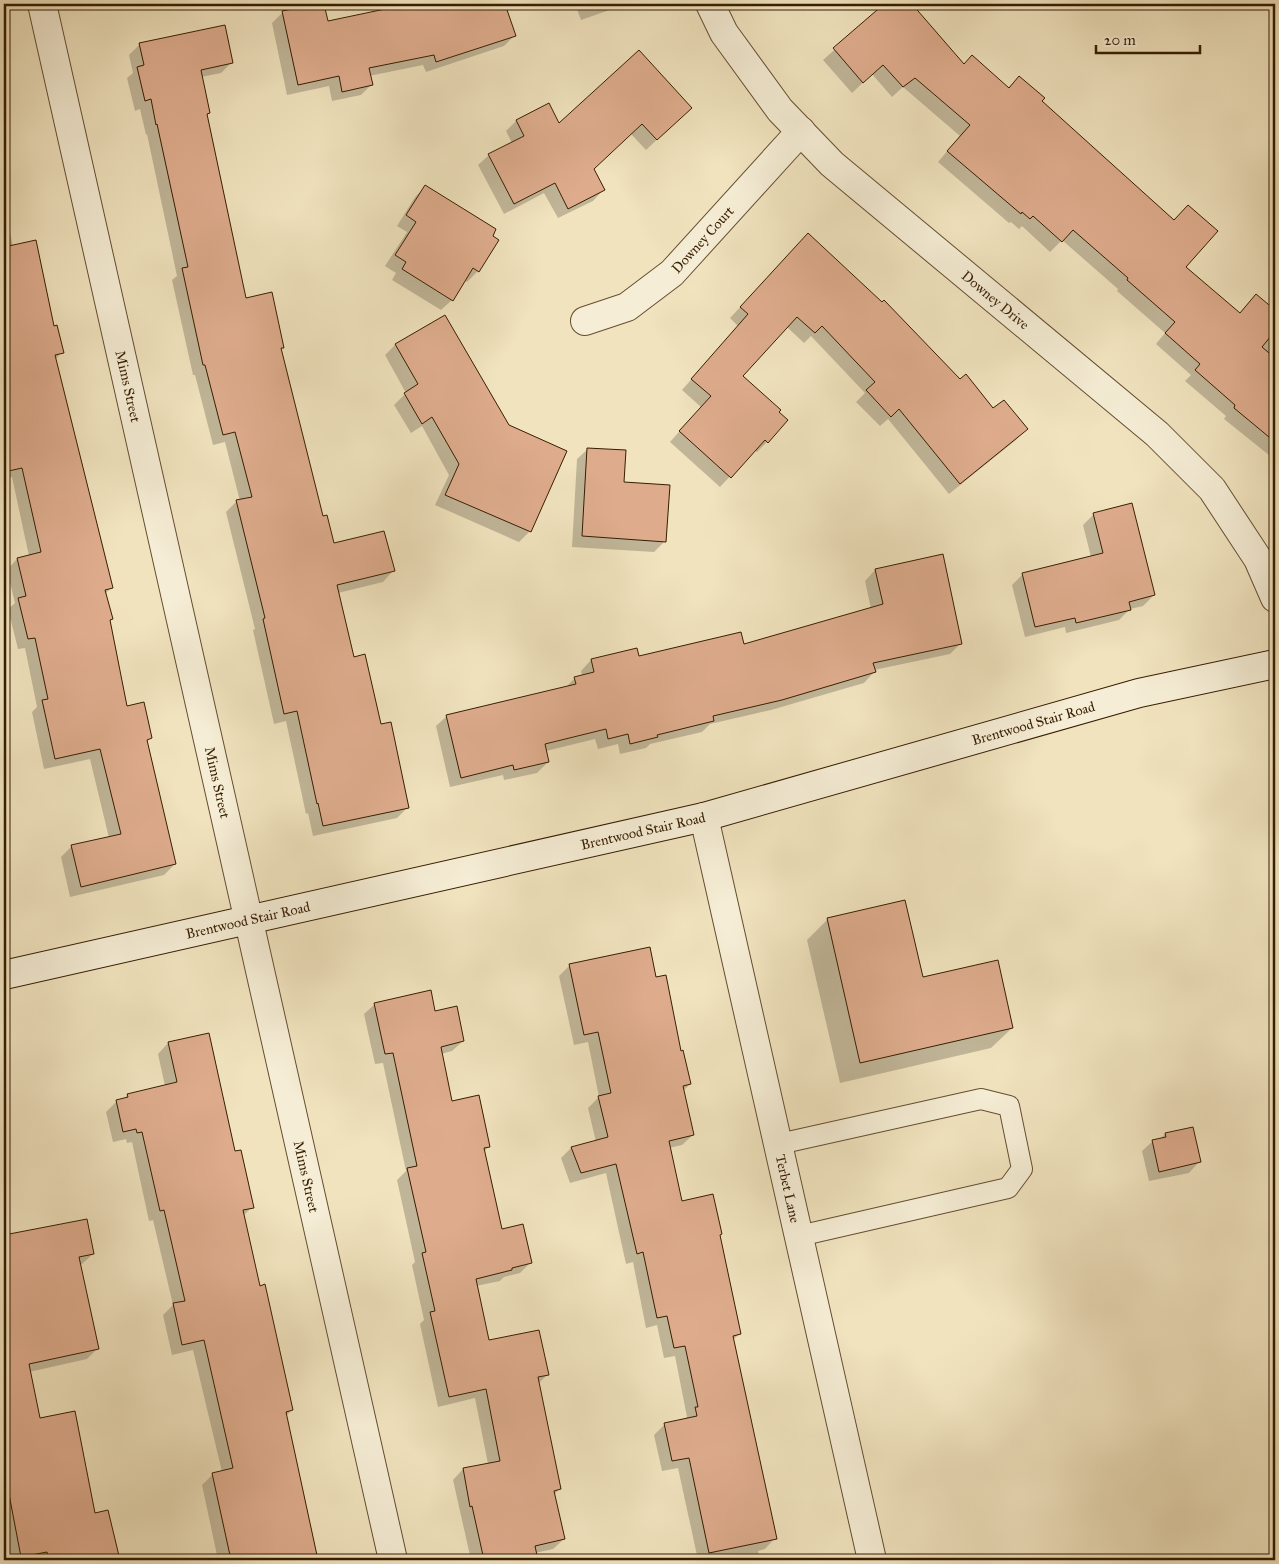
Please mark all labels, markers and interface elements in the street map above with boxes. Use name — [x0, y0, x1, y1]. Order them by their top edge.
scale bar — [1096, 22, 1200, 54]
text: 20 m — [1104, 31, 1136, 49]
street label: Downey Court — [668, 202, 737, 276]
street label: Downey Drive — [958, 267, 1033, 333]
street label: Mims Street — [112, 349, 145, 424]
street label: Brentwood Stair Road — [970, 698, 1097, 749]
street label: Mims Street — [201, 745, 234, 820]
street label: Brentwood Stair Road — [579, 809, 707, 853]
street label: Brentwood Stair Road — [184, 898, 312, 942]
street label: Mims Street — [290, 1139, 323, 1214]
street label: Terbet Lane — [772, 1153, 804, 1225]

